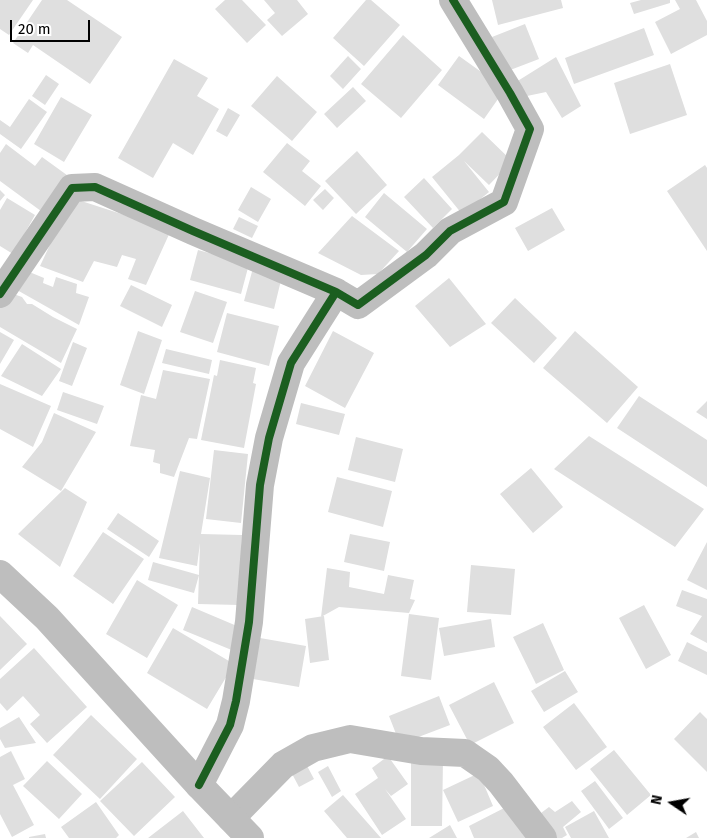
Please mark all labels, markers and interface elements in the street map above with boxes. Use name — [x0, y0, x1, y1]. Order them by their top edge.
scale bar — [12, 10, 92, 42]
text: 20 m — [18, 20, 51, 38]
north arrow — [647, 778, 697, 828]
text: N — [648, 793, 666, 806]

